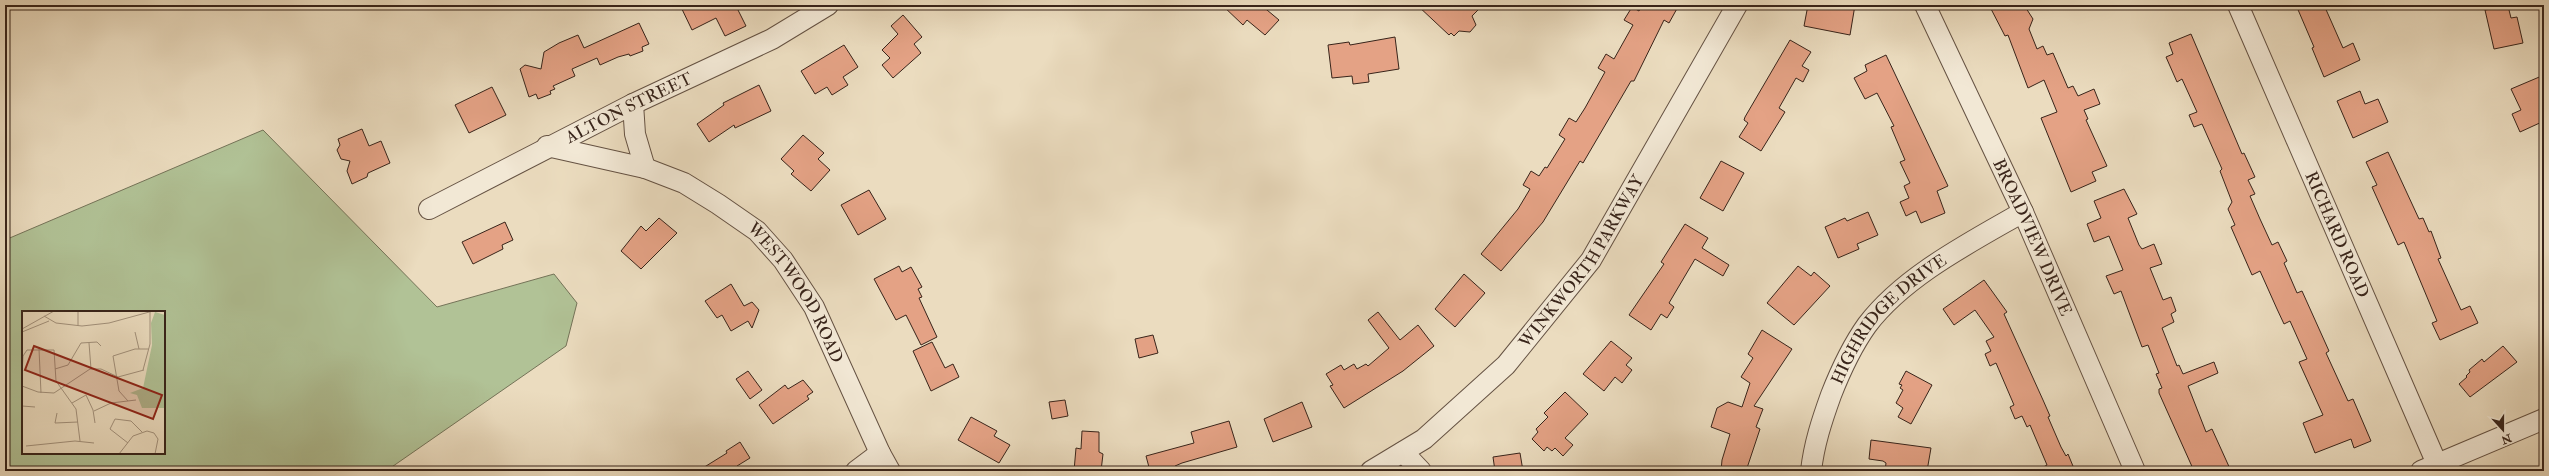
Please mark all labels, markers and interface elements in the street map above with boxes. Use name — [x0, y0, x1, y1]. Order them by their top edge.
street label: ALTON STREET — [561, 68, 696, 148]
street label: BROADVIEW DRIVE — [1988, 155, 2077, 319]
street label: RICHARD ROAD — [2300, 168, 2374, 301]
street label: WINKWORTH PARKWAY — [1514, 171, 1649, 353]
street label: WESTWOOD ROAD — [742, 217, 848, 366]
street label: HIGHRIDGE DRIVE — [1827, 250, 1950, 388]
inset map — [22, 311, 165, 454]
north arrow — [2483, 410, 2523, 450]
text: N — [2498, 431, 2514, 447]

